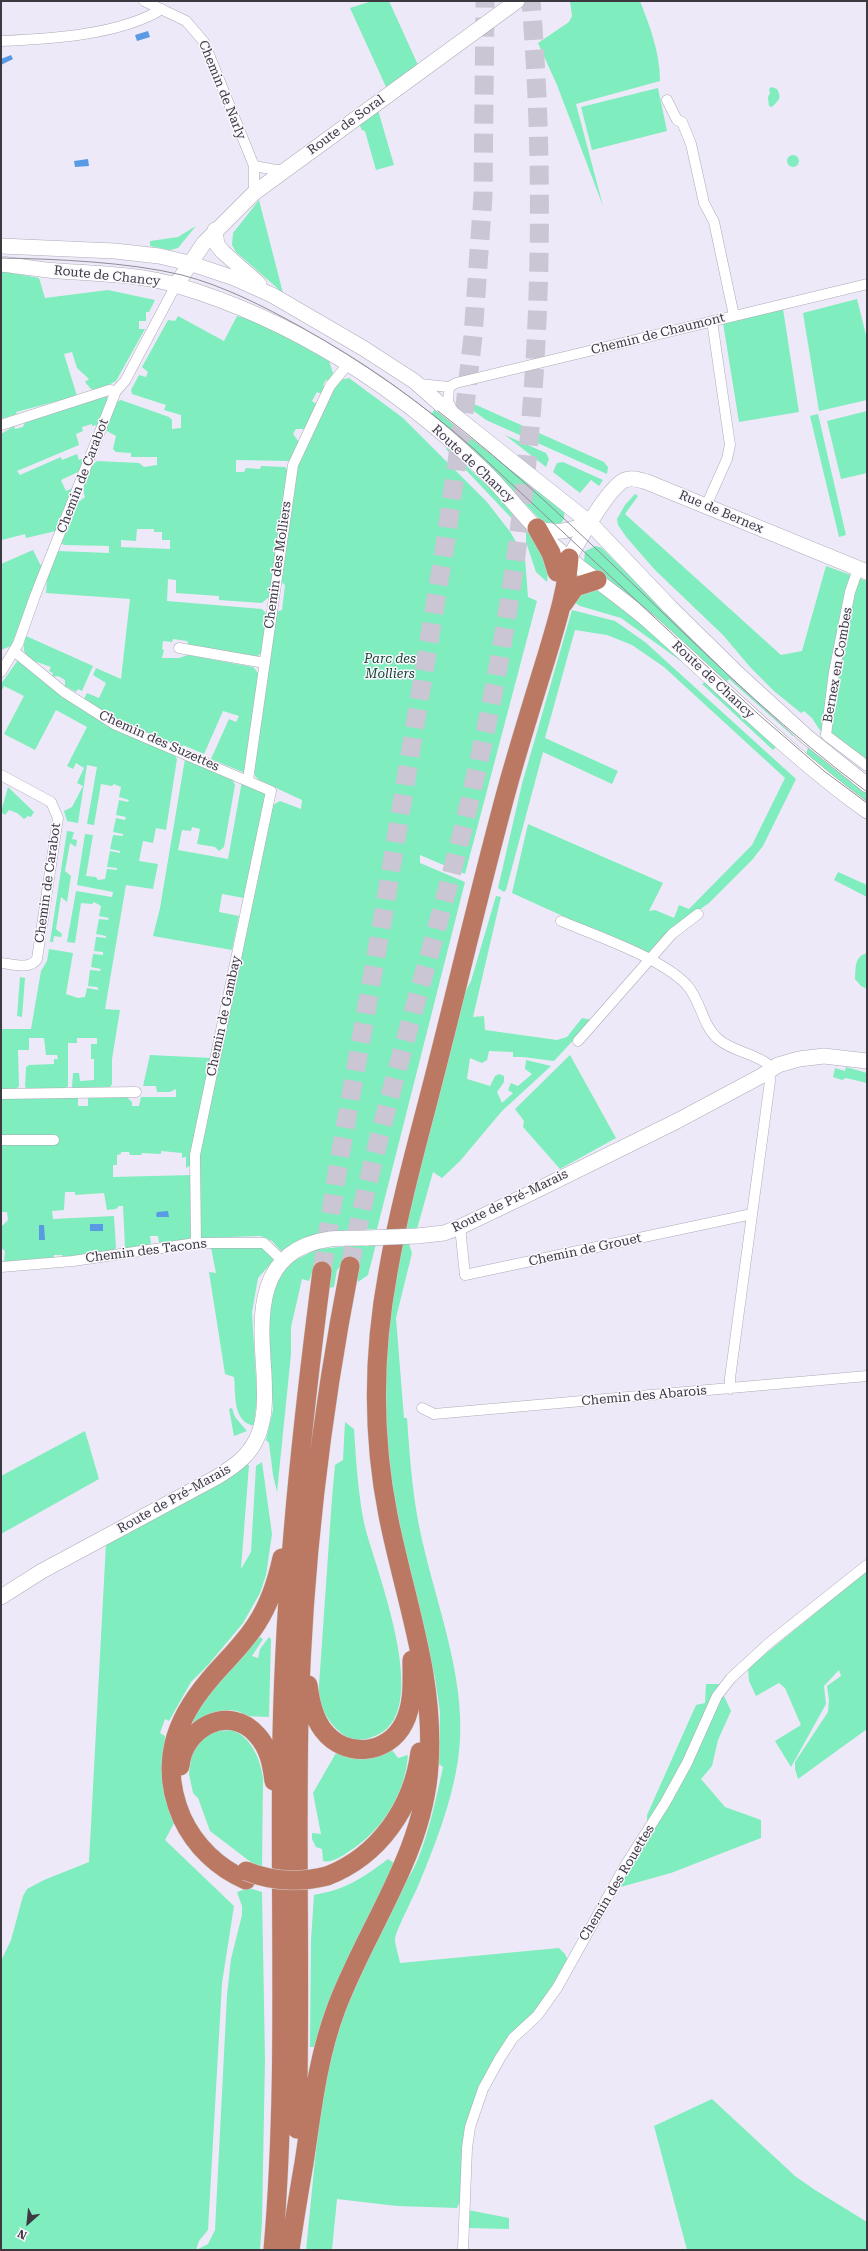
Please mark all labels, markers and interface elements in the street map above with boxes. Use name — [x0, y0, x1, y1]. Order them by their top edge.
street label: Chemin de Narly — [195, 38, 249, 142]
street label: Route de Soral — [304, 92, 388, 158]
street label: Route de Chancy — [53, 263, 161, 289]
street label: Chemin de Chaumont — [590, 310, 726, 358]
street label: Chemin de Carabot — [54, 417, 112, 535]
street label: Route de Chancy — [429, 422, 517, 506]
street label: Rue de Bernex — [676, 487, 766, 537]
street label: Chemin des Molliers — [261, 500, 295, 630]
street label: Bernex en Combes — [820, 606, 856, 724]
street label: Route de Chancy — [669, 638, 757, 722]
park label: Parc des Molliers — [364, 651, 416, 682]
street label: Chemin des Suzettes — [96, 707, 222, 775]
street label: Chemin de Carabot — [32, 822, 64, 944]
street label: Chemin de Gambay — [204, 954, 244, 1078]
street label: Route de Pré-Marais — [449, 1166, 571, 1236]
street label: Chemin de Grouet — [527, 1230, 643, 1270]
street label: Chemin des Tacons — [84, 1236, 208, 1266]
street label: Chemin des Abarois — [581, 1383, 707, 1409]
street label: Route de Pré-Marais — [115, 1461, 233, 1537]
street label: Chemin des Rouettes — [576, 1822, 658, 1944]
north arrow — [8, 2203, 48, 2243]
text: N — [16, 2226, 29, 2242]

